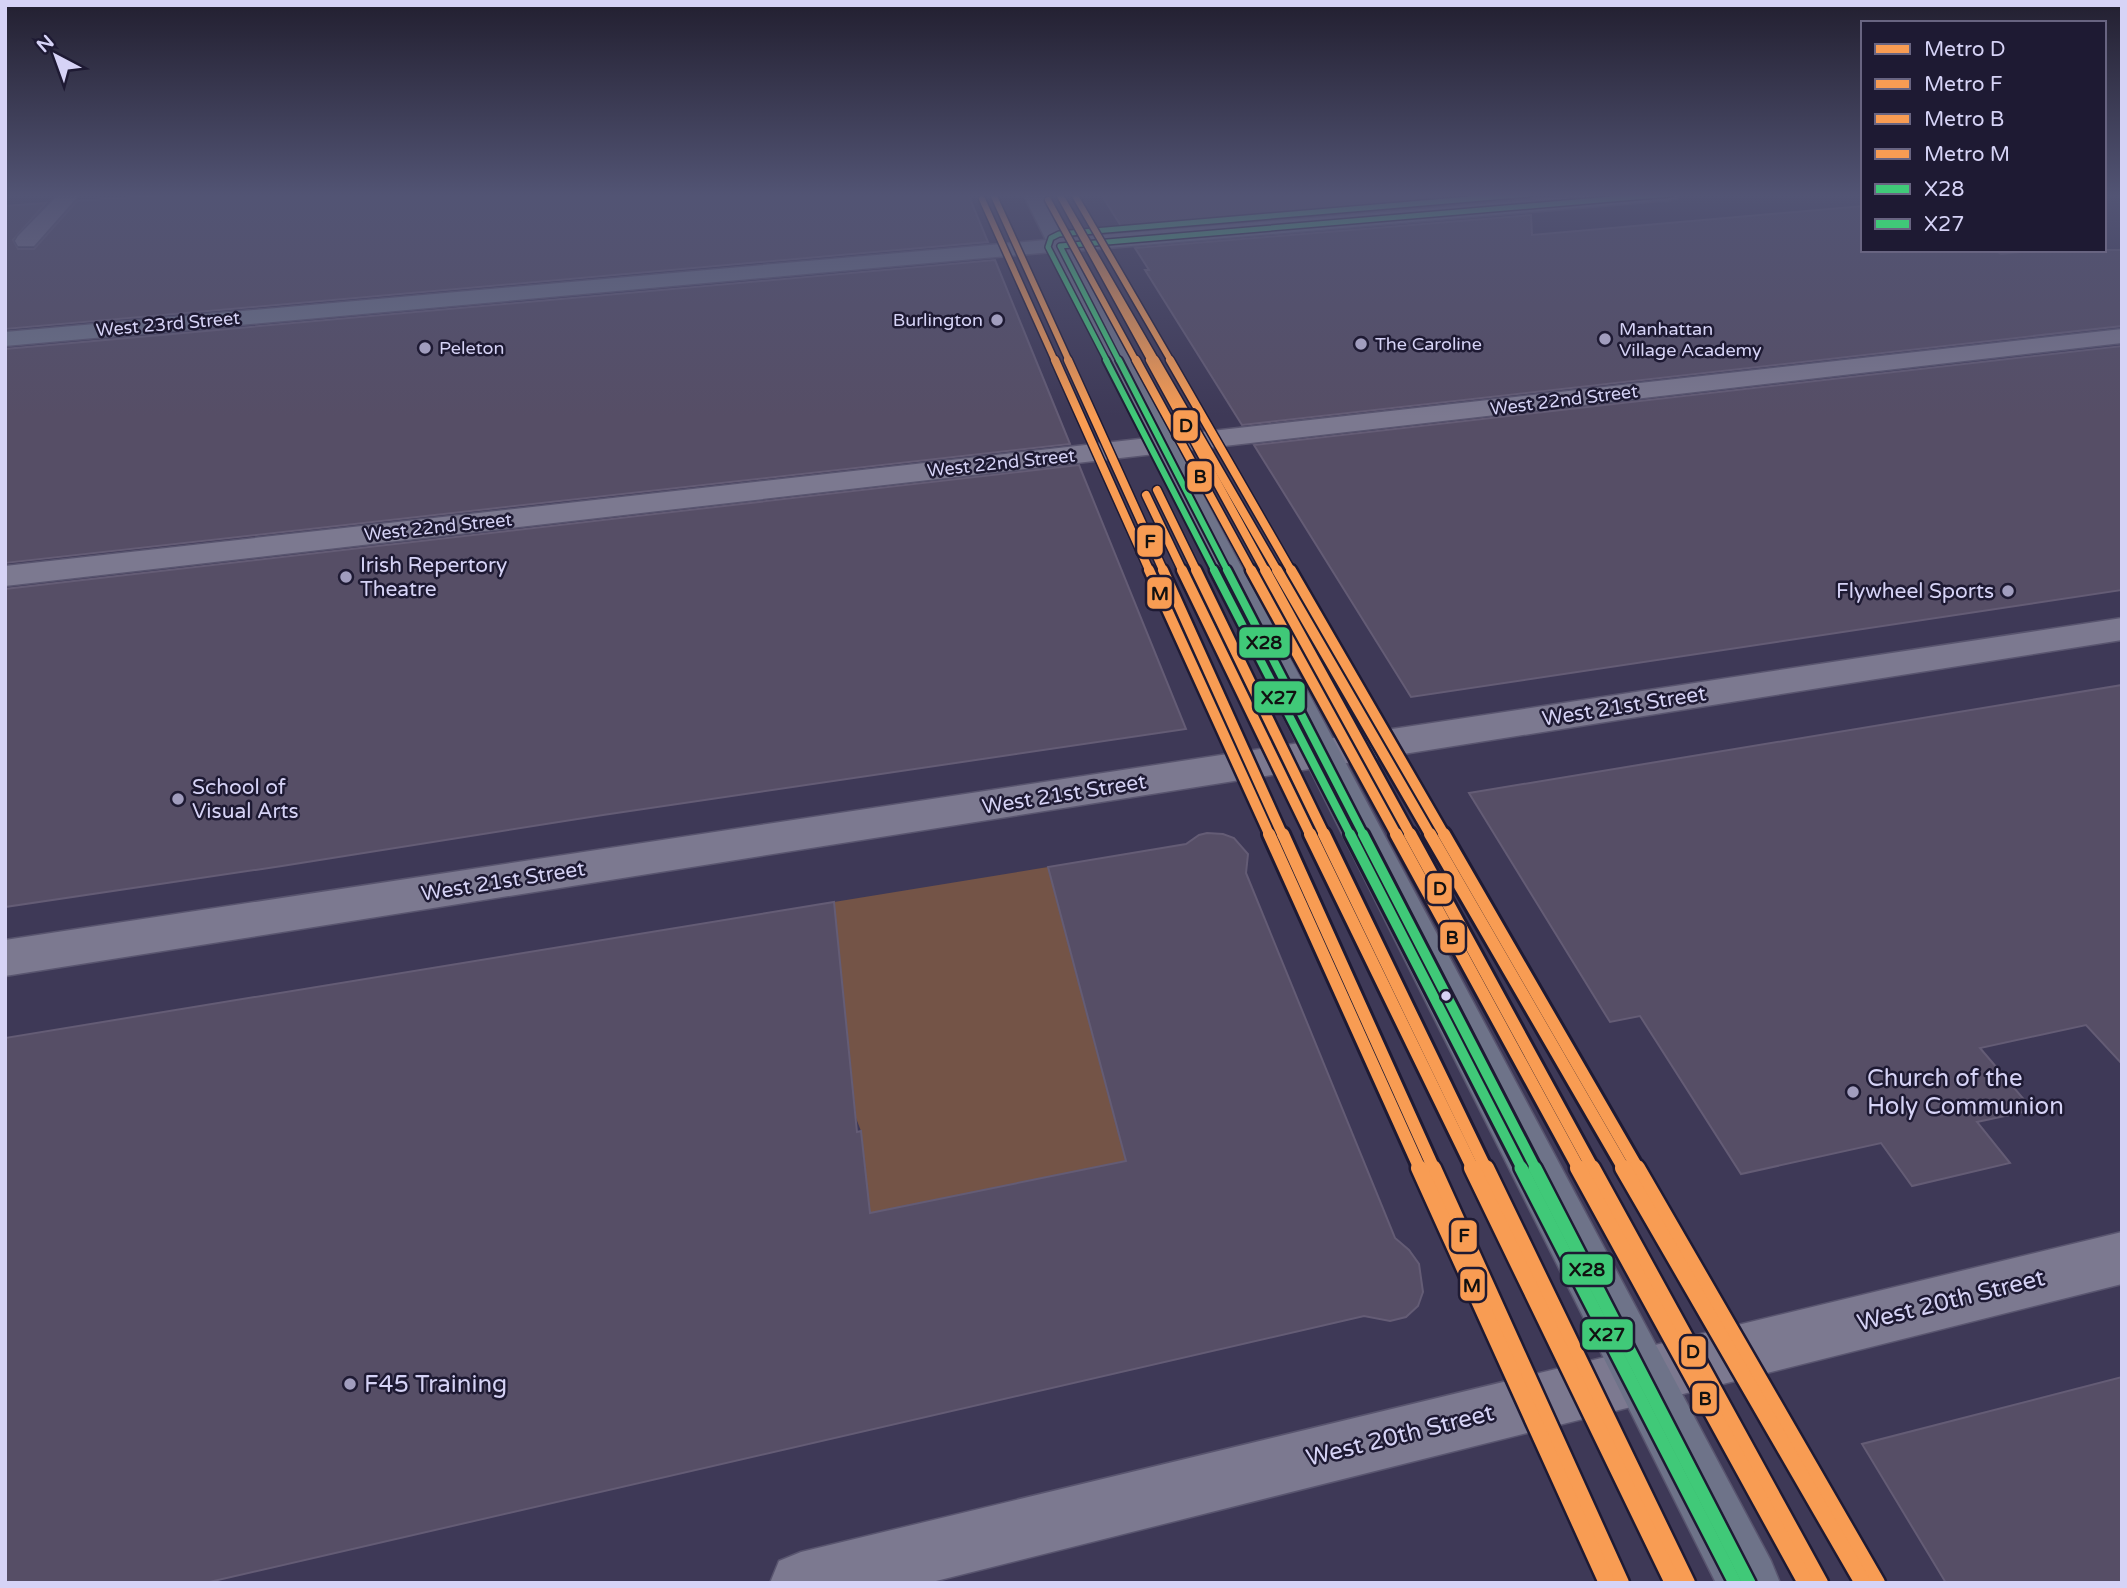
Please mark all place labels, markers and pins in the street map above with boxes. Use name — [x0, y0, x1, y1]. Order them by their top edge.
place label: Burlington — [893, 309, 983, 331]
marker: Burlington — [989, 312, 1005, 328]
place label: Manhattan Village Academy — [1619, 318, 1762, 361]
marker: Manhattan Village Academy — [1597, 331, 1613, 347]
place label: The Caroline — [1375, 333, 1482, 355]
marker: The Caroline — [1353, 336, 1369, 352]
place label: Peleton — [439, 337, 504, 359]
marker: Peleton — [417, 340, 433, 356]
place label: Irish Repertory Theatre — [360, 553, 507, 602]
marker: Irish Repertory Theatre — [338, 569, 354, 585]
place label: Flywheel Sports — [1836, 579, 1994, 604]
marker: Flywheel Sports — [2000, 583, 2016, 599]
place label: School of Visual Arts — [192, 775, 299, 824]
marker: School of Visual Arts — [170, 791, 186, 807]
unlabelled marker — [1439, 989, 1453, 1003]
place label: Church of the Holy Communion — [1867, 1064, 2064, 1121]
marker: Church of the Holy Communion — [1845, 1084, 1861, 1100]
place label: F45 Training — [364, 1370, 507, 1399]
marker: F45 Training — [342, 1376, 358, 1392]

